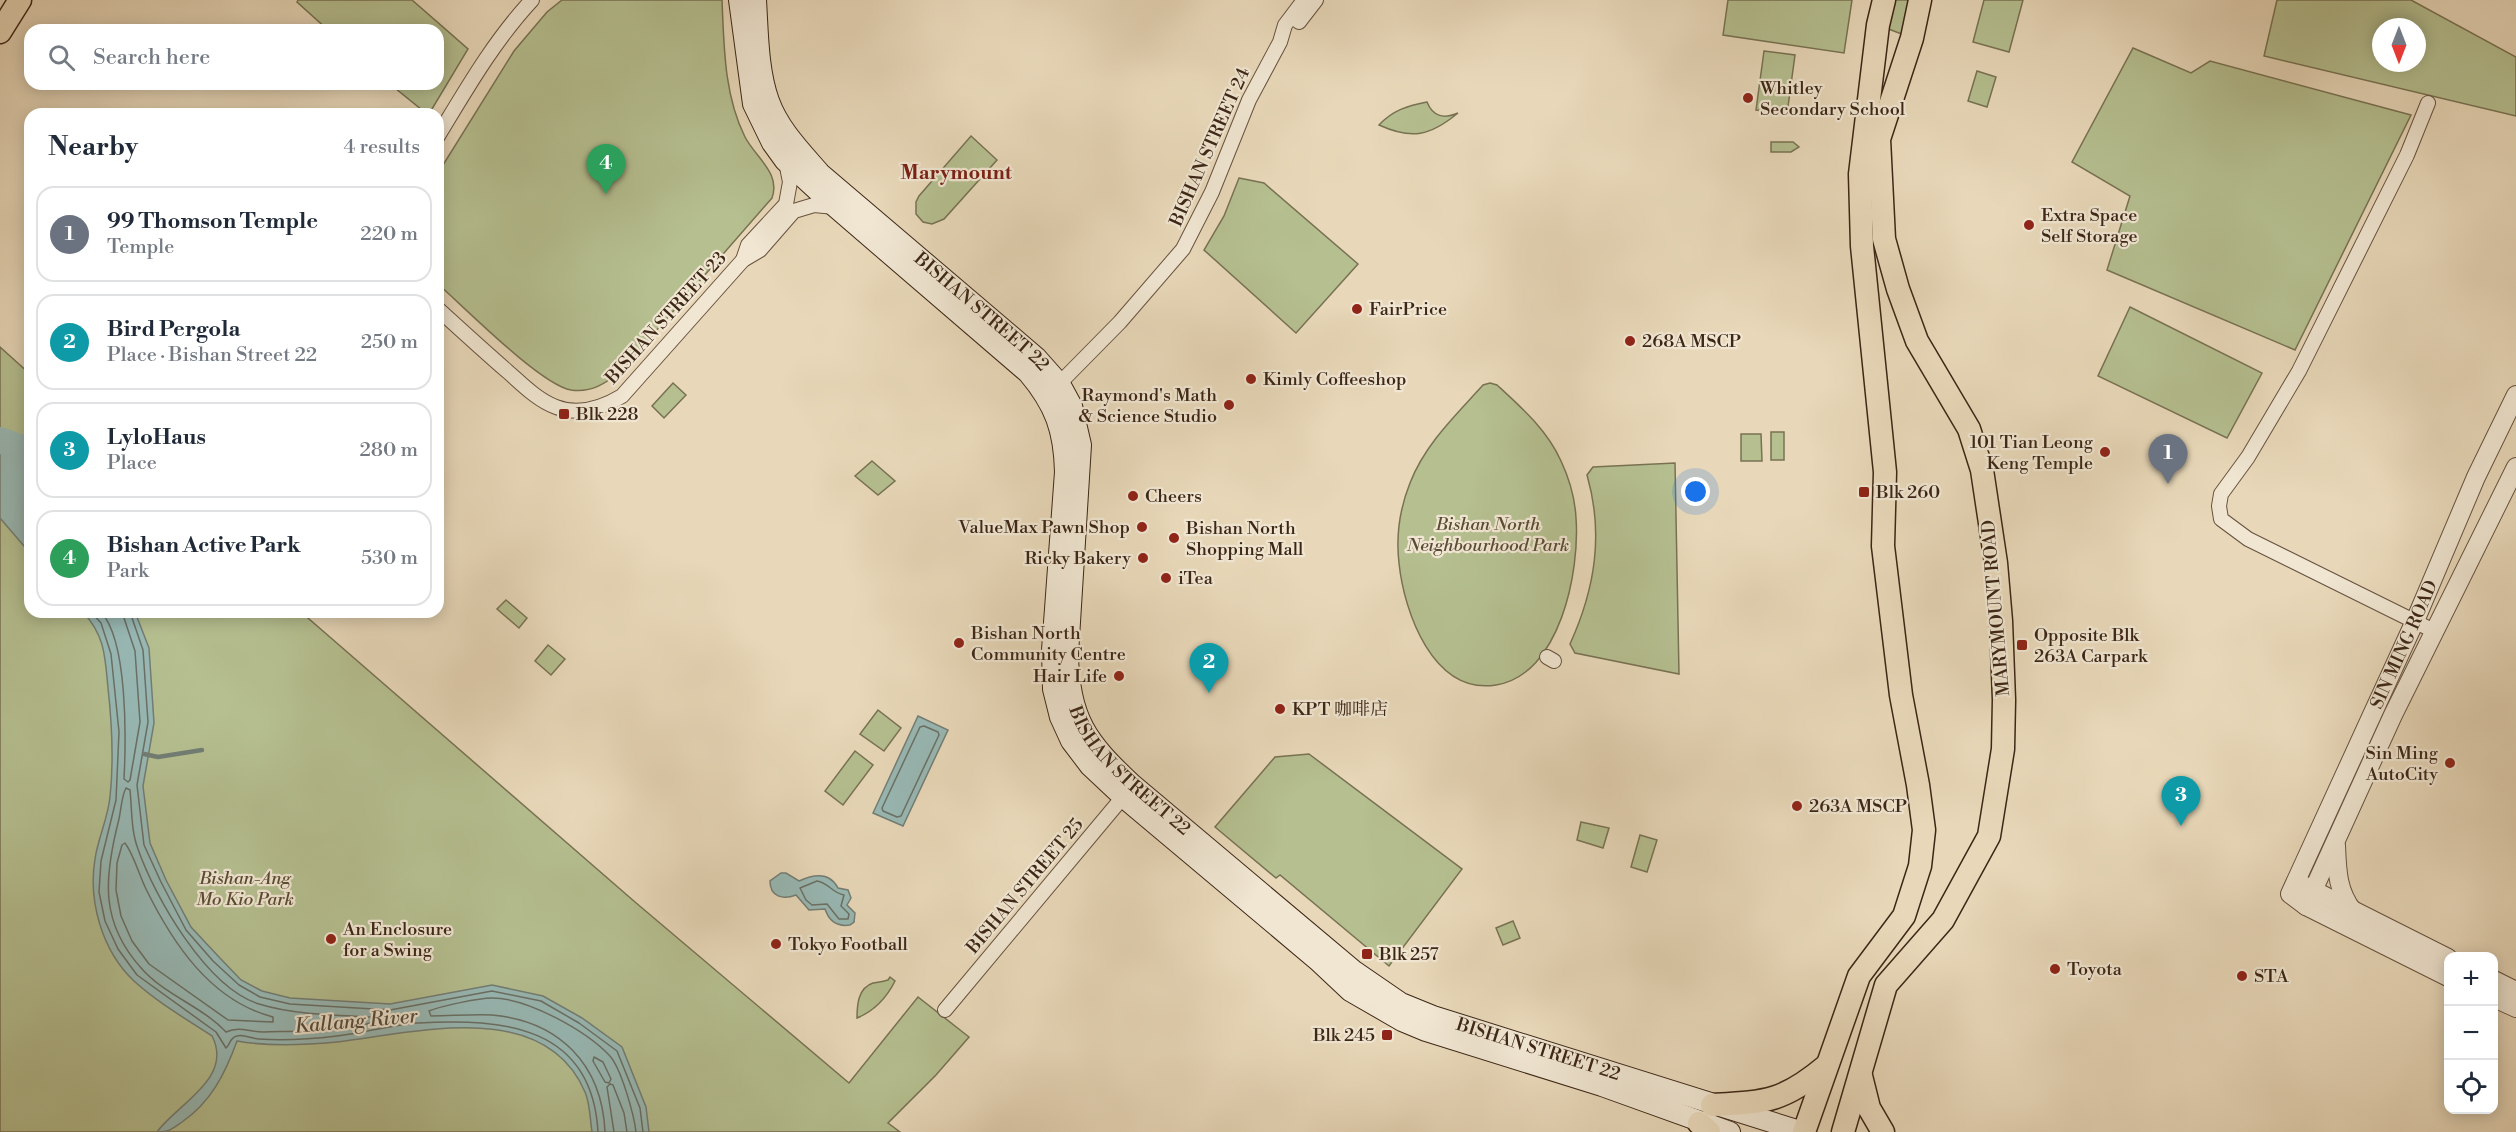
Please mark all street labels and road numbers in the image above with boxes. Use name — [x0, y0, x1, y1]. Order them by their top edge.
street label: BISHAN STREET 24 — [1164, 64, 1255, 231]
street label: BISHAN STREET 22 — [909, 246, 1054, 376]
street label: BISHAN STREET 23 — [600, 247, 732, 390]
street label: MARYMOUNT ROAD — [1977, 519, 2015, 697]
street label: SIN MING ROAD — [2365, 576, 2443, 713]
street label: BISHAN STREET 22 — [1064, 702, 1195, 840]
street label: BISHAN STREET 25 — [961, 813, 1089, 959]
street label: BISHAN STREET 22 — [1453, 1012, 1623, 1086]

